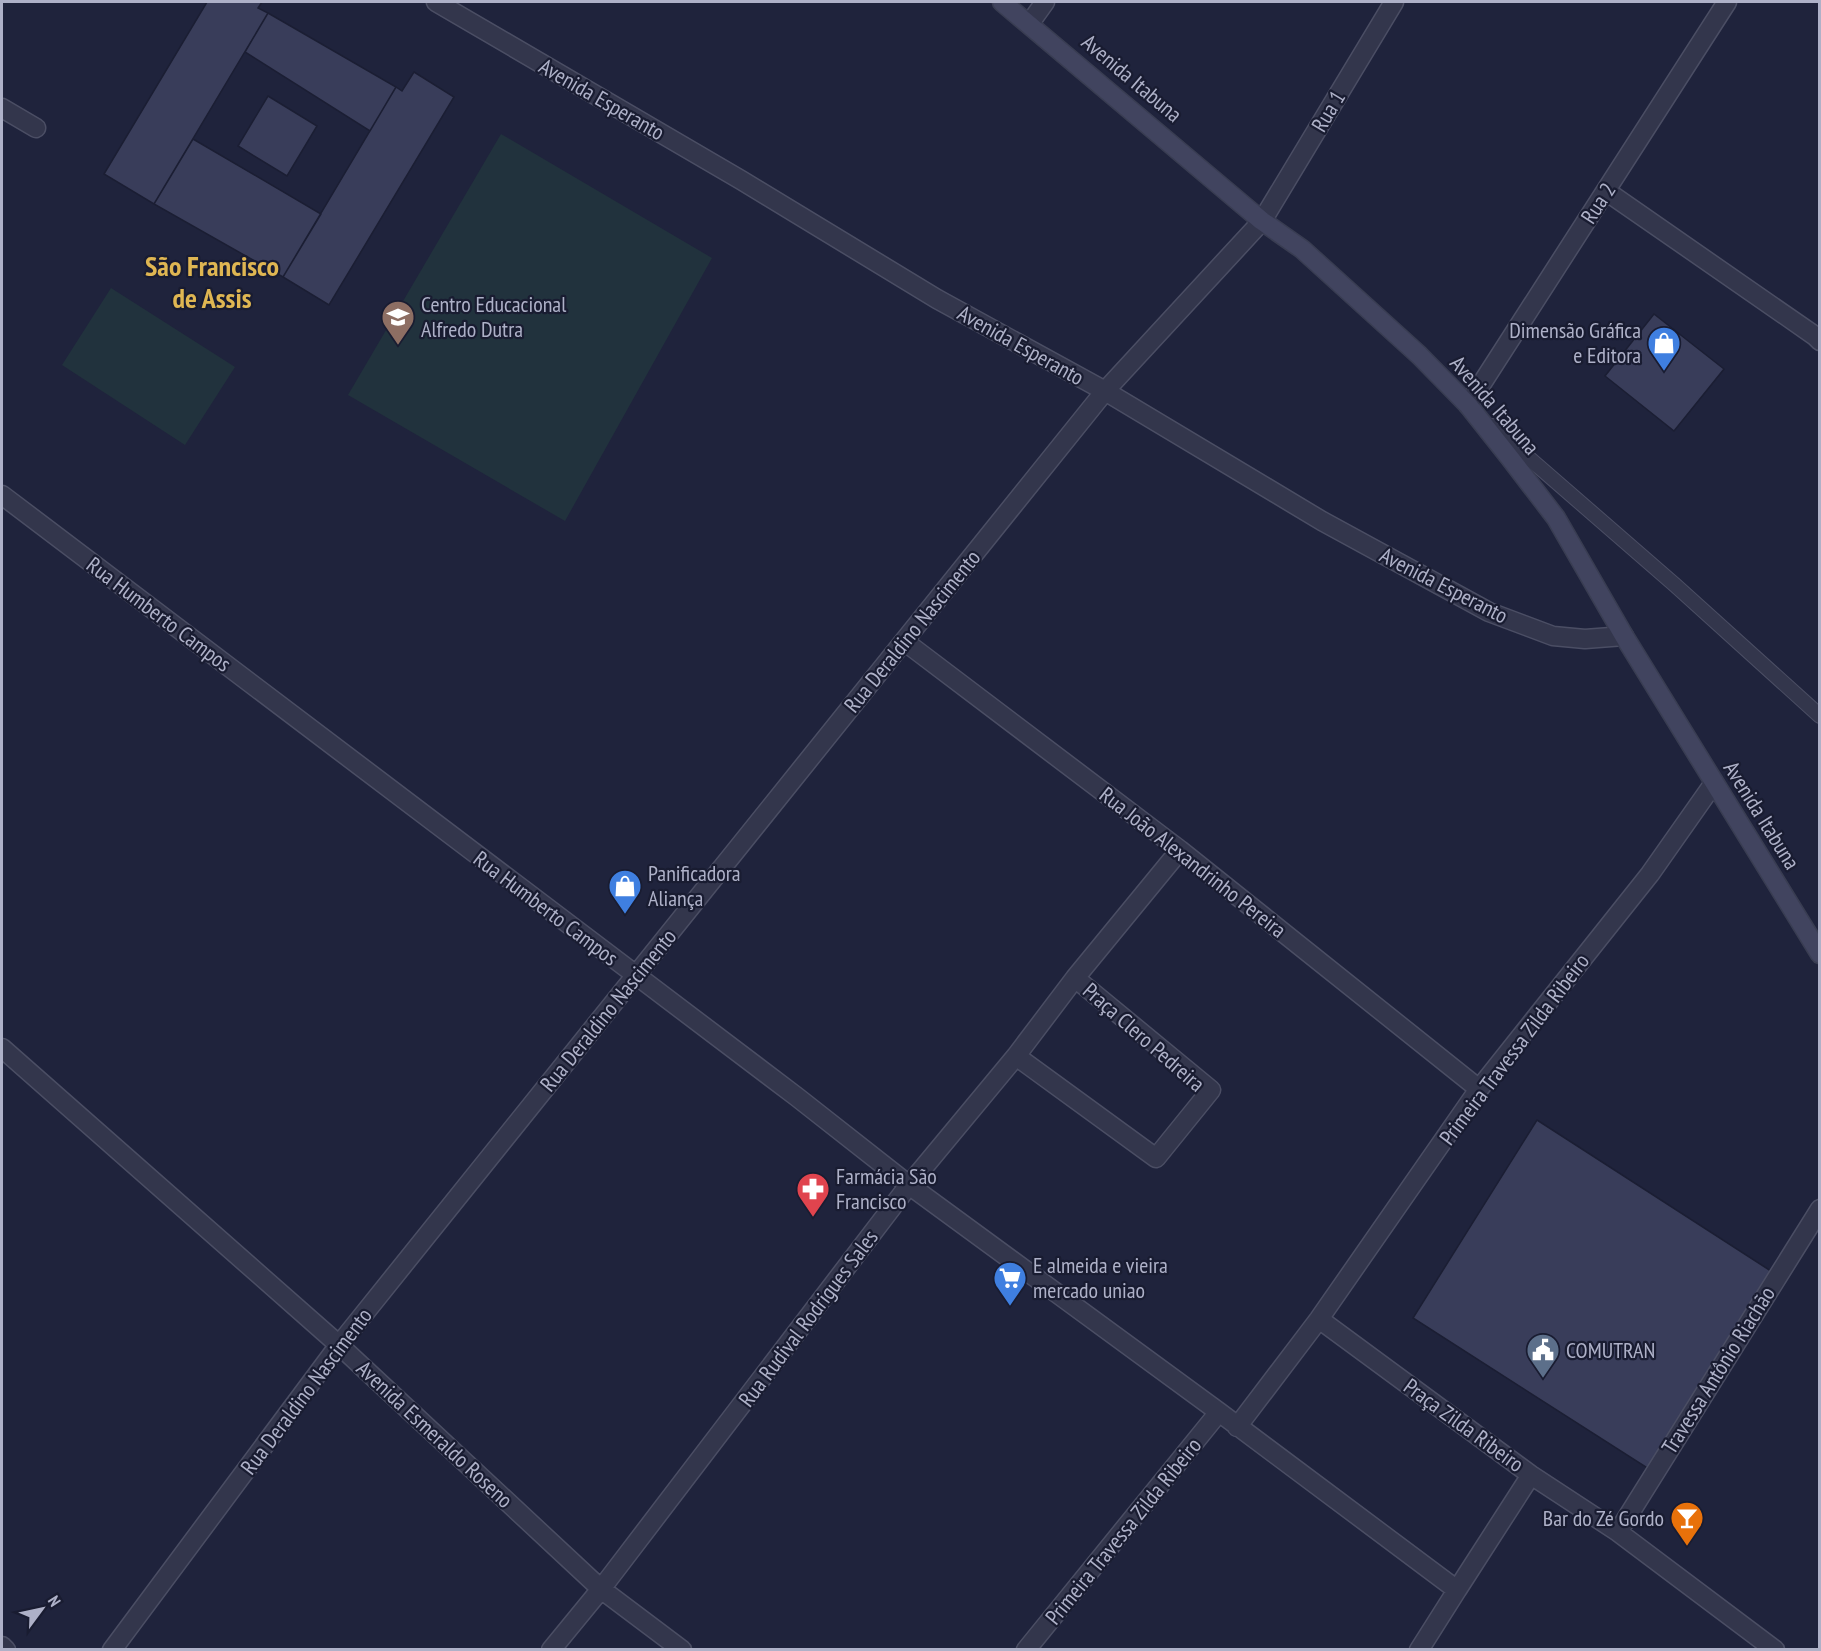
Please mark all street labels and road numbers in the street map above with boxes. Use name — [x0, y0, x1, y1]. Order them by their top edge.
street label: Avenida Itabuna — [1076, 28, 1188, 128]
street label: Avenida Esperanto — [534, 52, 670, 146]
street label: Rua 1 — [1305, 85, 1351, 137]
street label: Rua 2 — [1574, 177, 1622, 229]
street label: Avenida Esperanto — [953, 299, 1089, 391]
street label: Avenida Itabuna — [1444, 350, 1546, 460]
street label: Avenida Esperanto — [1375, 541, 1513, 629]
street label: Rua Deraldino Nascimento — [838, 544, 986, 718]
street label: Rua Humberto Campos — [81, 550, 237, 678]
street label: Avenida Itabuna — [1718, 756, 1806, 874]
street label: Rua João Alexandrinho Pereira — [1094, 780, 1292, 944]
street label: Rua Humberto Campos — [468, 844, 624, 972]
street label: Rua Deraldino Nascimento — [534, 923, 682, 1097]
street label: Primeira Travessa Zilda Ribeiro — [1433, 948, 1595, 1150]
street label: Praça Clero Pedreira — [1077, 976, 1211, 1098]
street label: Rua Rudival Rodrigues Sales — [732, 1224, 884, 1412]
street label: Travessa Antônio Riachão — [1655, 1281, 1781, 1459]
street label: Rua Deraldino Nascimento — [234, 1302, 378, 1480]
street label: Avenida Esmeraldo Roseno — [351, 1354, 519, 1514]
street label: Praça Zilda Ribeiro — [1398, 1372, 1530, 1478]
street label: Primeira Travessa Zilda Ribeiro — [1039, 1432, 1207, 1630]

